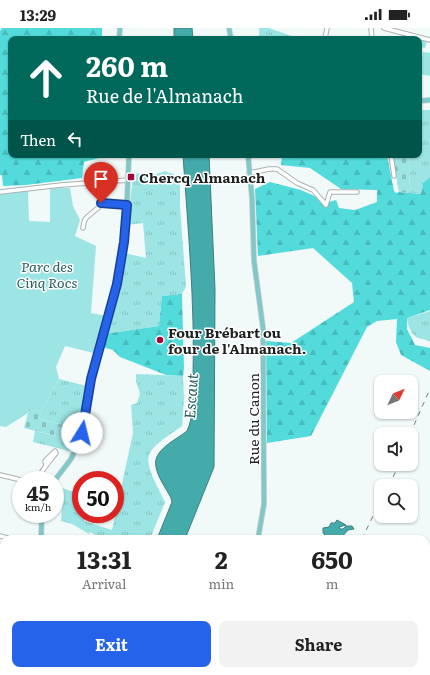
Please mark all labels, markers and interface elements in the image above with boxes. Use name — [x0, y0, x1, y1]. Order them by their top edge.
text: 13:29 — [20, 3, 56, 26]
text: 260 m — [86, 44, 168, 86]
icon: ahead — [20, 52, 72, 104]
text: Rue de l'Almanach — [86, 82, 243, 109]
text: Then — [20, 128, 56, 151]
icon: left — [64, 128, 86, 150]
pin — [84, 162, 118, 203]
place label: Chercq Almanach — [139, 167, 266, 187]
icon: arrive — [90, 168, 112, 190]
marker: Chercq Almanach — [126, 172, 136, 182]
park label: Parc des Cinq Rocs — [17, 256, 77, 292]
place label: Four Brébart ou four de l'Almanach. — [168, 322, 306, 358]
marker: Four Brébart ou four de l'Almanach. — [155, 335, 165, 345]
water label: Escaut — [177, 373, 203, 419]
street label: Rue du Canon — [243, 373, 263, 465]
north arrow — [374, 375, 418, 419]
map controls — [374, 375, 418, 523]
position arrow — [61, 412, 103, 454]
button: sound — [374, 427, 418, 471]
speed limit sign: 50 — [72, 471, 124, 523]
text: 45 — [27, 477, 49, 507]
button: search — [374, 479, 418, 523]
text: km/h — [25, 499, 51, 514]
text: 13:31 — [77, 541, 131, 576]
text: 2 — [215, 541, 228, 576]
text: 650 — [311, 541, 353, 576]
text: Arrival — [82, 574, 126, 593]
text: min — [209, 574, 234, 593]
text: m — [326, 574, 338, 593]
button: Exit — [12, 621, 211, 667]
button: Share — [219, 621, 418, 667]

